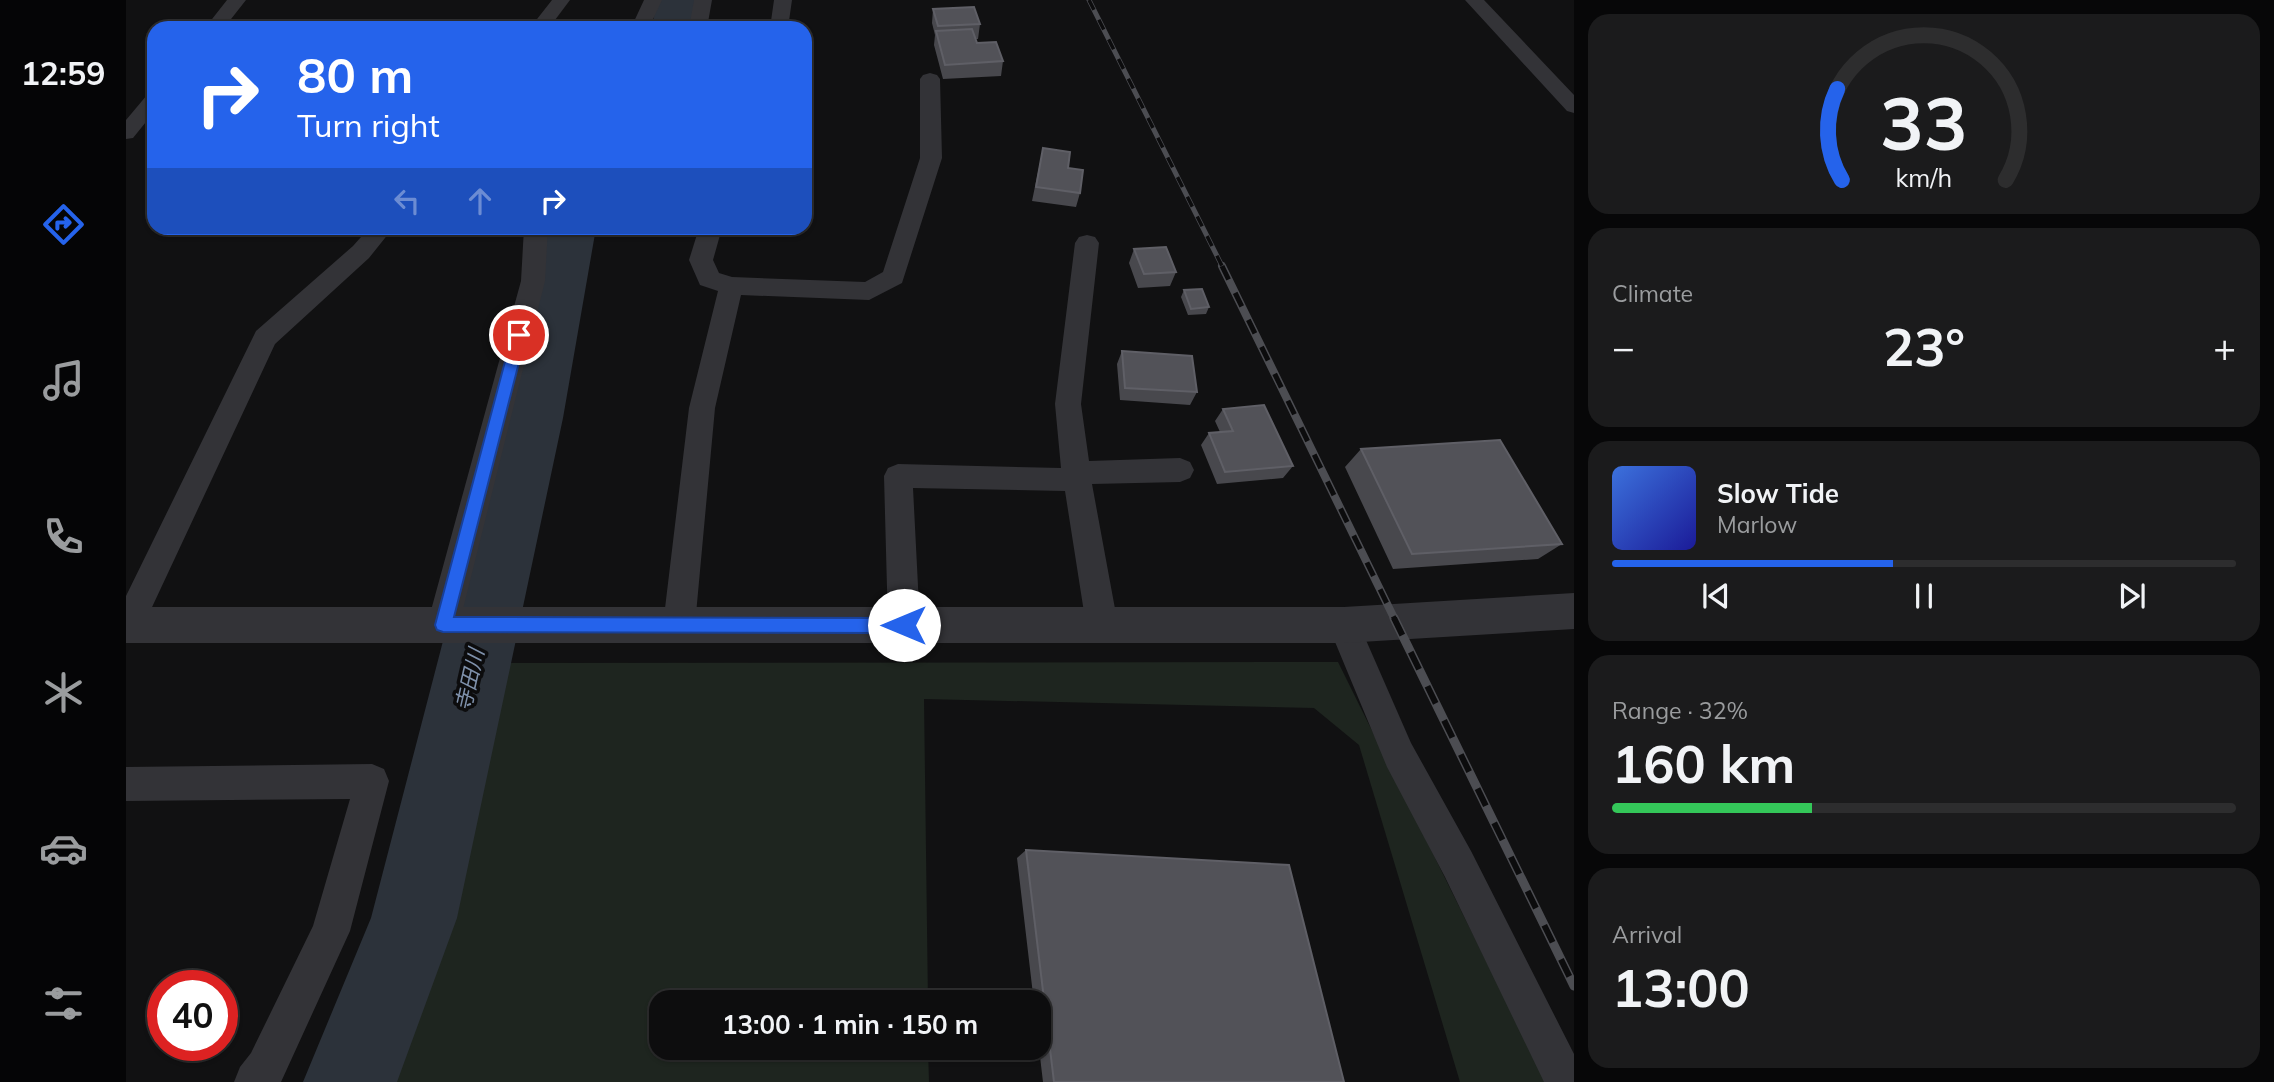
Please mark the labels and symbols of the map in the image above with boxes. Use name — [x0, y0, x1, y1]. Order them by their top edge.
pin — [489, 305, 549, 365]
position arrow — [867, 588, 941, 662]
water label: 寺田川 — [449, 644, 489, 713]
speed limit sign: 40 — [147, 970, 238, 1061]

